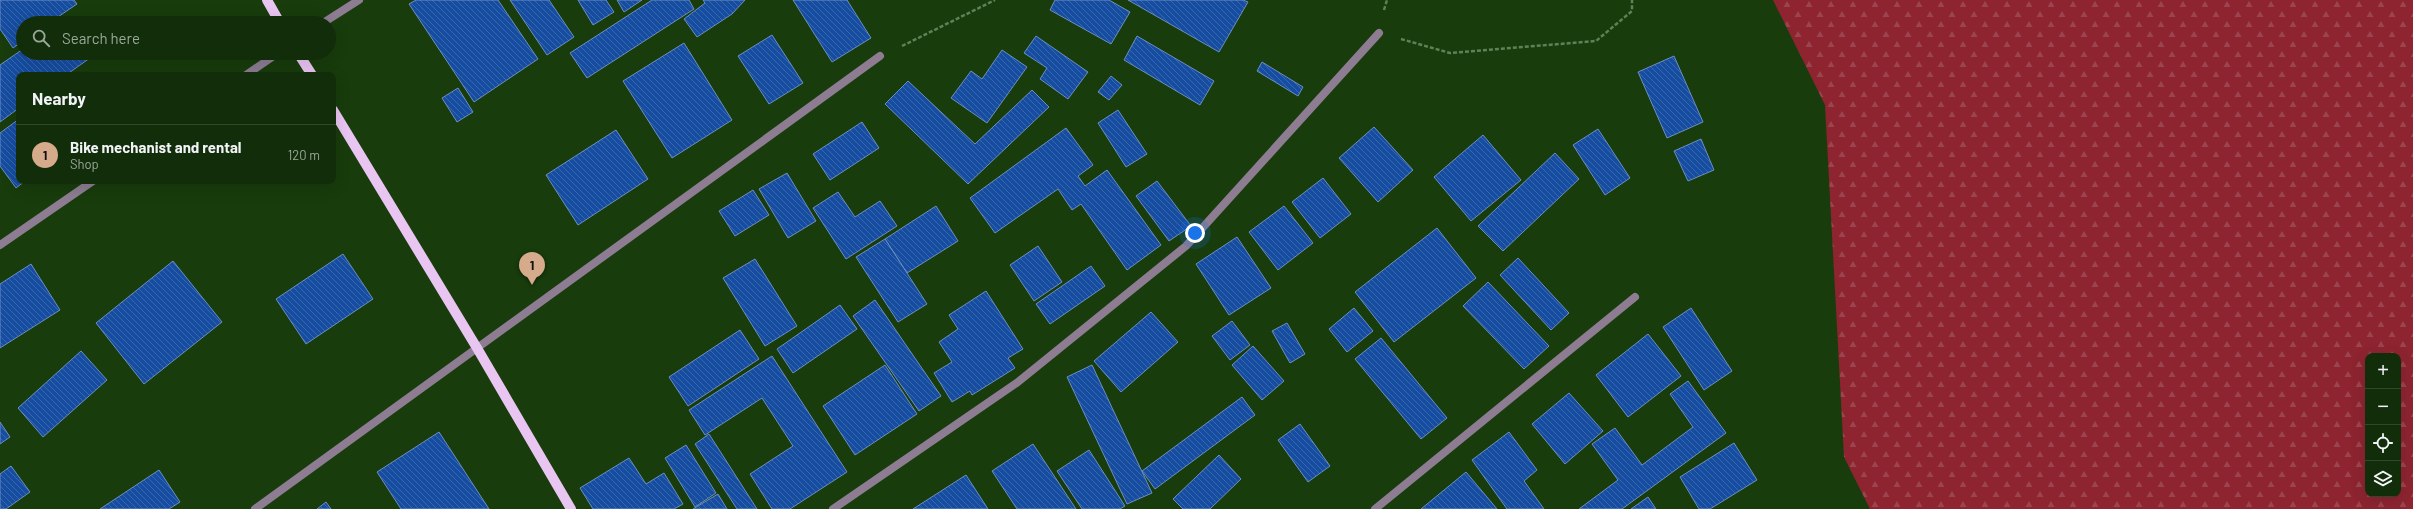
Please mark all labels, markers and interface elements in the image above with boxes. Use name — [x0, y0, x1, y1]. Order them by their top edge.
search box — [16, 16, 336, 60]
icon: search — [30, 27, 52, 49]
text: Search here — [62, 29, 140, 47]
text: Nearby — [32, 88, 86, 108]
text: Bike mechanist and rental — [70, 138, 242, 156]
text: 1 — [43, 147, 47, 163]
text: 120 m — [288, 147, 320, 163]
text: Shop — [70, 156, 99, 172]
your location — [1185, 223, 1205, 243]
pin: 1 — [519, 252, 545, 285]
map controls — [2365, 353, 2401, 497]
button: + — [2365, 353, 2401, 389]
button: − — [2365, 389, 2401, 425]
button: locate — [2365, 425, 2401, 461]
button: layers — [2365, 461, 2401, 497]

